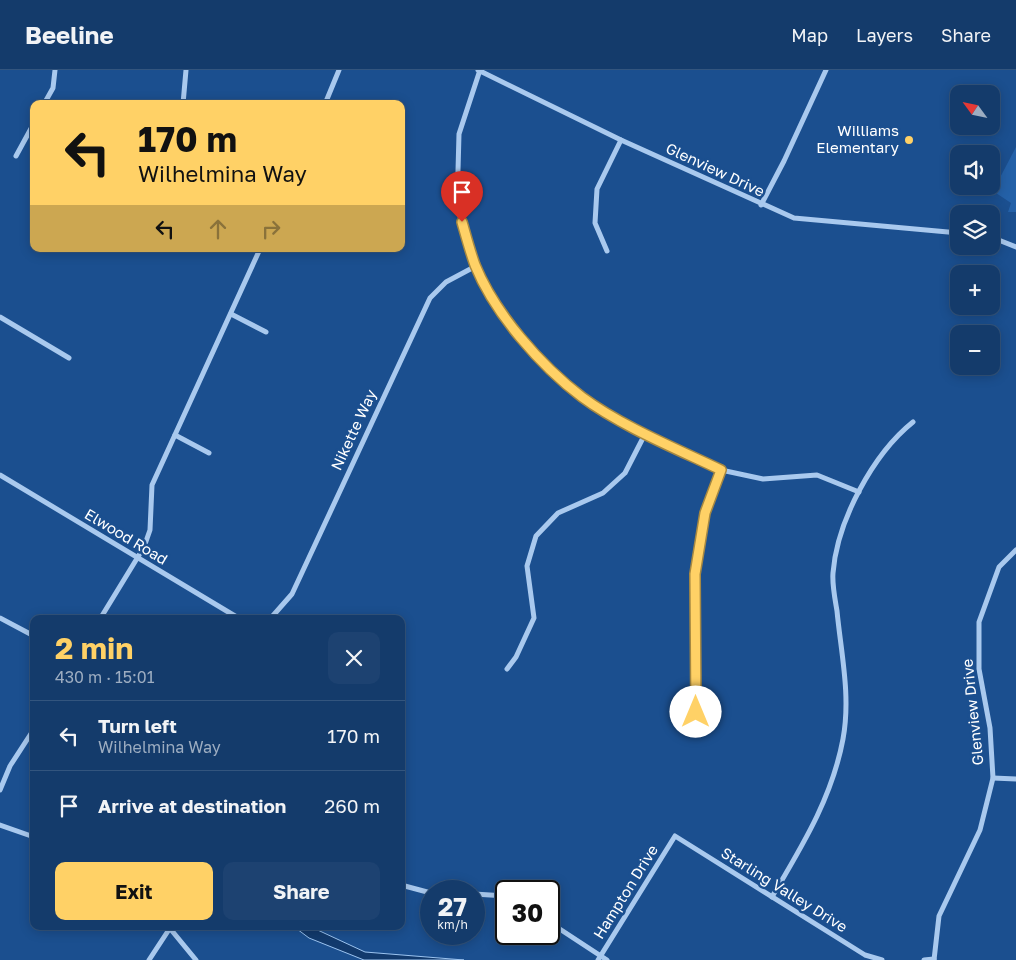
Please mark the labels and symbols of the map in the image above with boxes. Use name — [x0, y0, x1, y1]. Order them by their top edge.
north arrow — [950, 85, 1000, 135]
place label: Williams Elementary — [816, 121, 900, 156]
marker: Williams Elementary — [903, 134, 915, 146]
street label: Glenview Drive — [663, 138, 768, 200]
pin — [441, 171, 483, 222]
street label: Nikette Way — [327, 386, 380, 473]
street label: Elwood Road — [82, 504, 171, 568]
street label: Glenview Drive — [957, 658, 987, 766]
position arrow — [669, 685, 721, 737]
street label: Hampton Drive — [589, 841, 661, 942]
street label: Starling Valley Drive — [718, 843, 851, 935]
speed limit sign: 30 — [495, 880, 560, 945]

